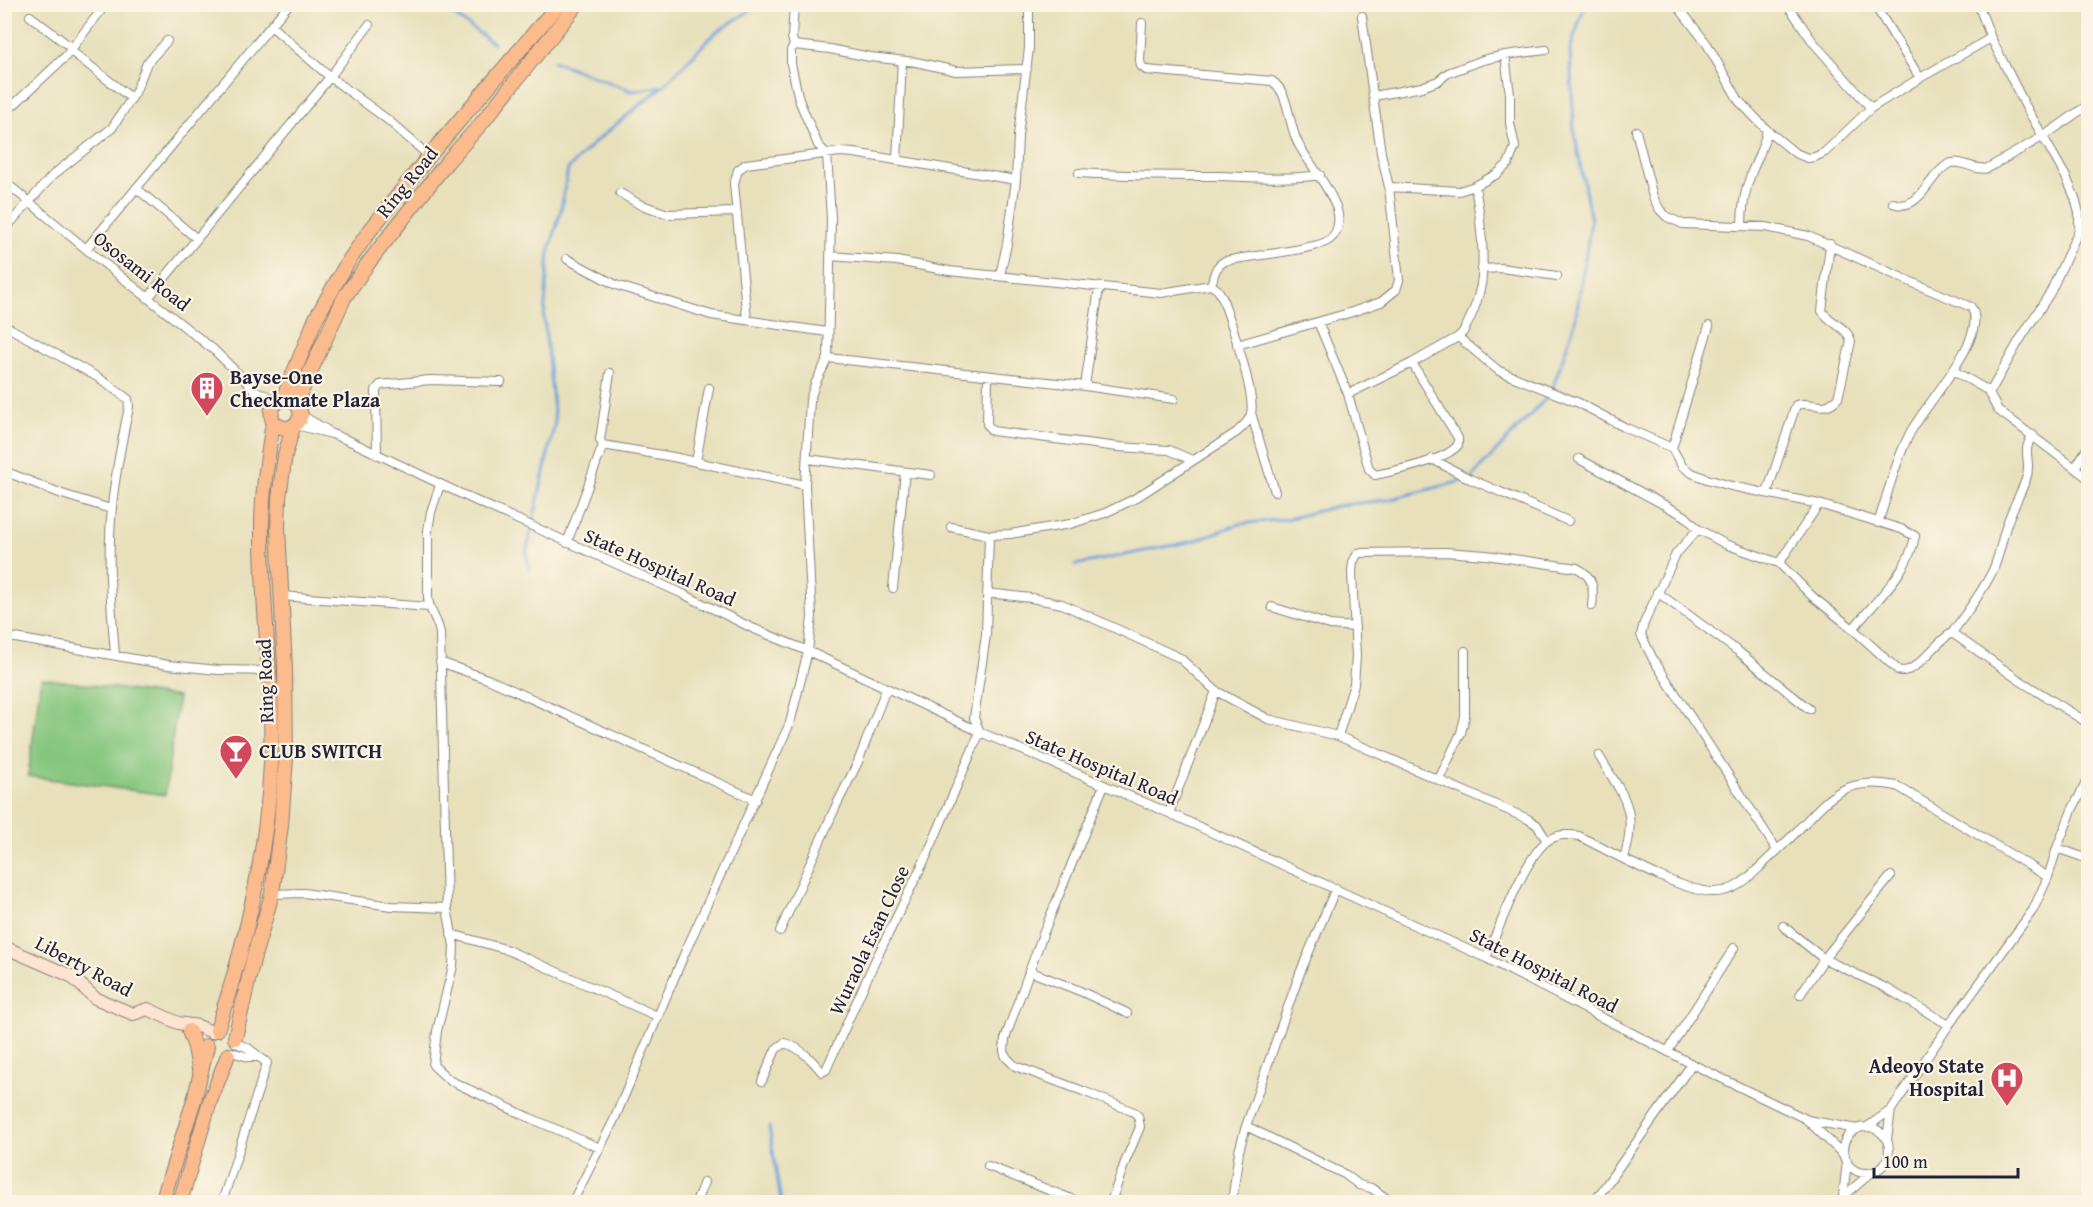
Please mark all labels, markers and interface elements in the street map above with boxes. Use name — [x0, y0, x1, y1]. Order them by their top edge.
street label: Ring Road — [369, 139, 445, 224]
street label: Ososami Road — [88, 224, 197, 318]
place label: Bayse-One Checkmate Plaza — [230, 362, 381, 414]
building icon: Bayse-One Checkmate Plaza — [189, 370, 225, 417]
street label: State Hospital Road — [580, 520, 741, 613]
street label: Ring Road — [249, 638, 280, 724]
street label: State Hospital Road — [1021, 721, 1183, 812]
bar icon: CLUB SWITCH — [218, 733, 254, 780]
place label: CLUB SWITCH — [259, 736, 382, 765]
street label: Wuraola Esan Close — [821, 860, 916, 1019]
street label: State Hospital Road — [1465, 920, 1624, 1020]
street label: Liberty Road — [30, 928, 138, 1004]
place label: Adeoyo State Hospital — [1869, 1051, 1984, 1103]
hospital icon: Adeoyo State Hospital — [1989, 1060, 2025, 1107]
scale bar — [1874, 1141, 2018, 1179]
text: 100 m — [1883, 1148, 1928, 1175]

